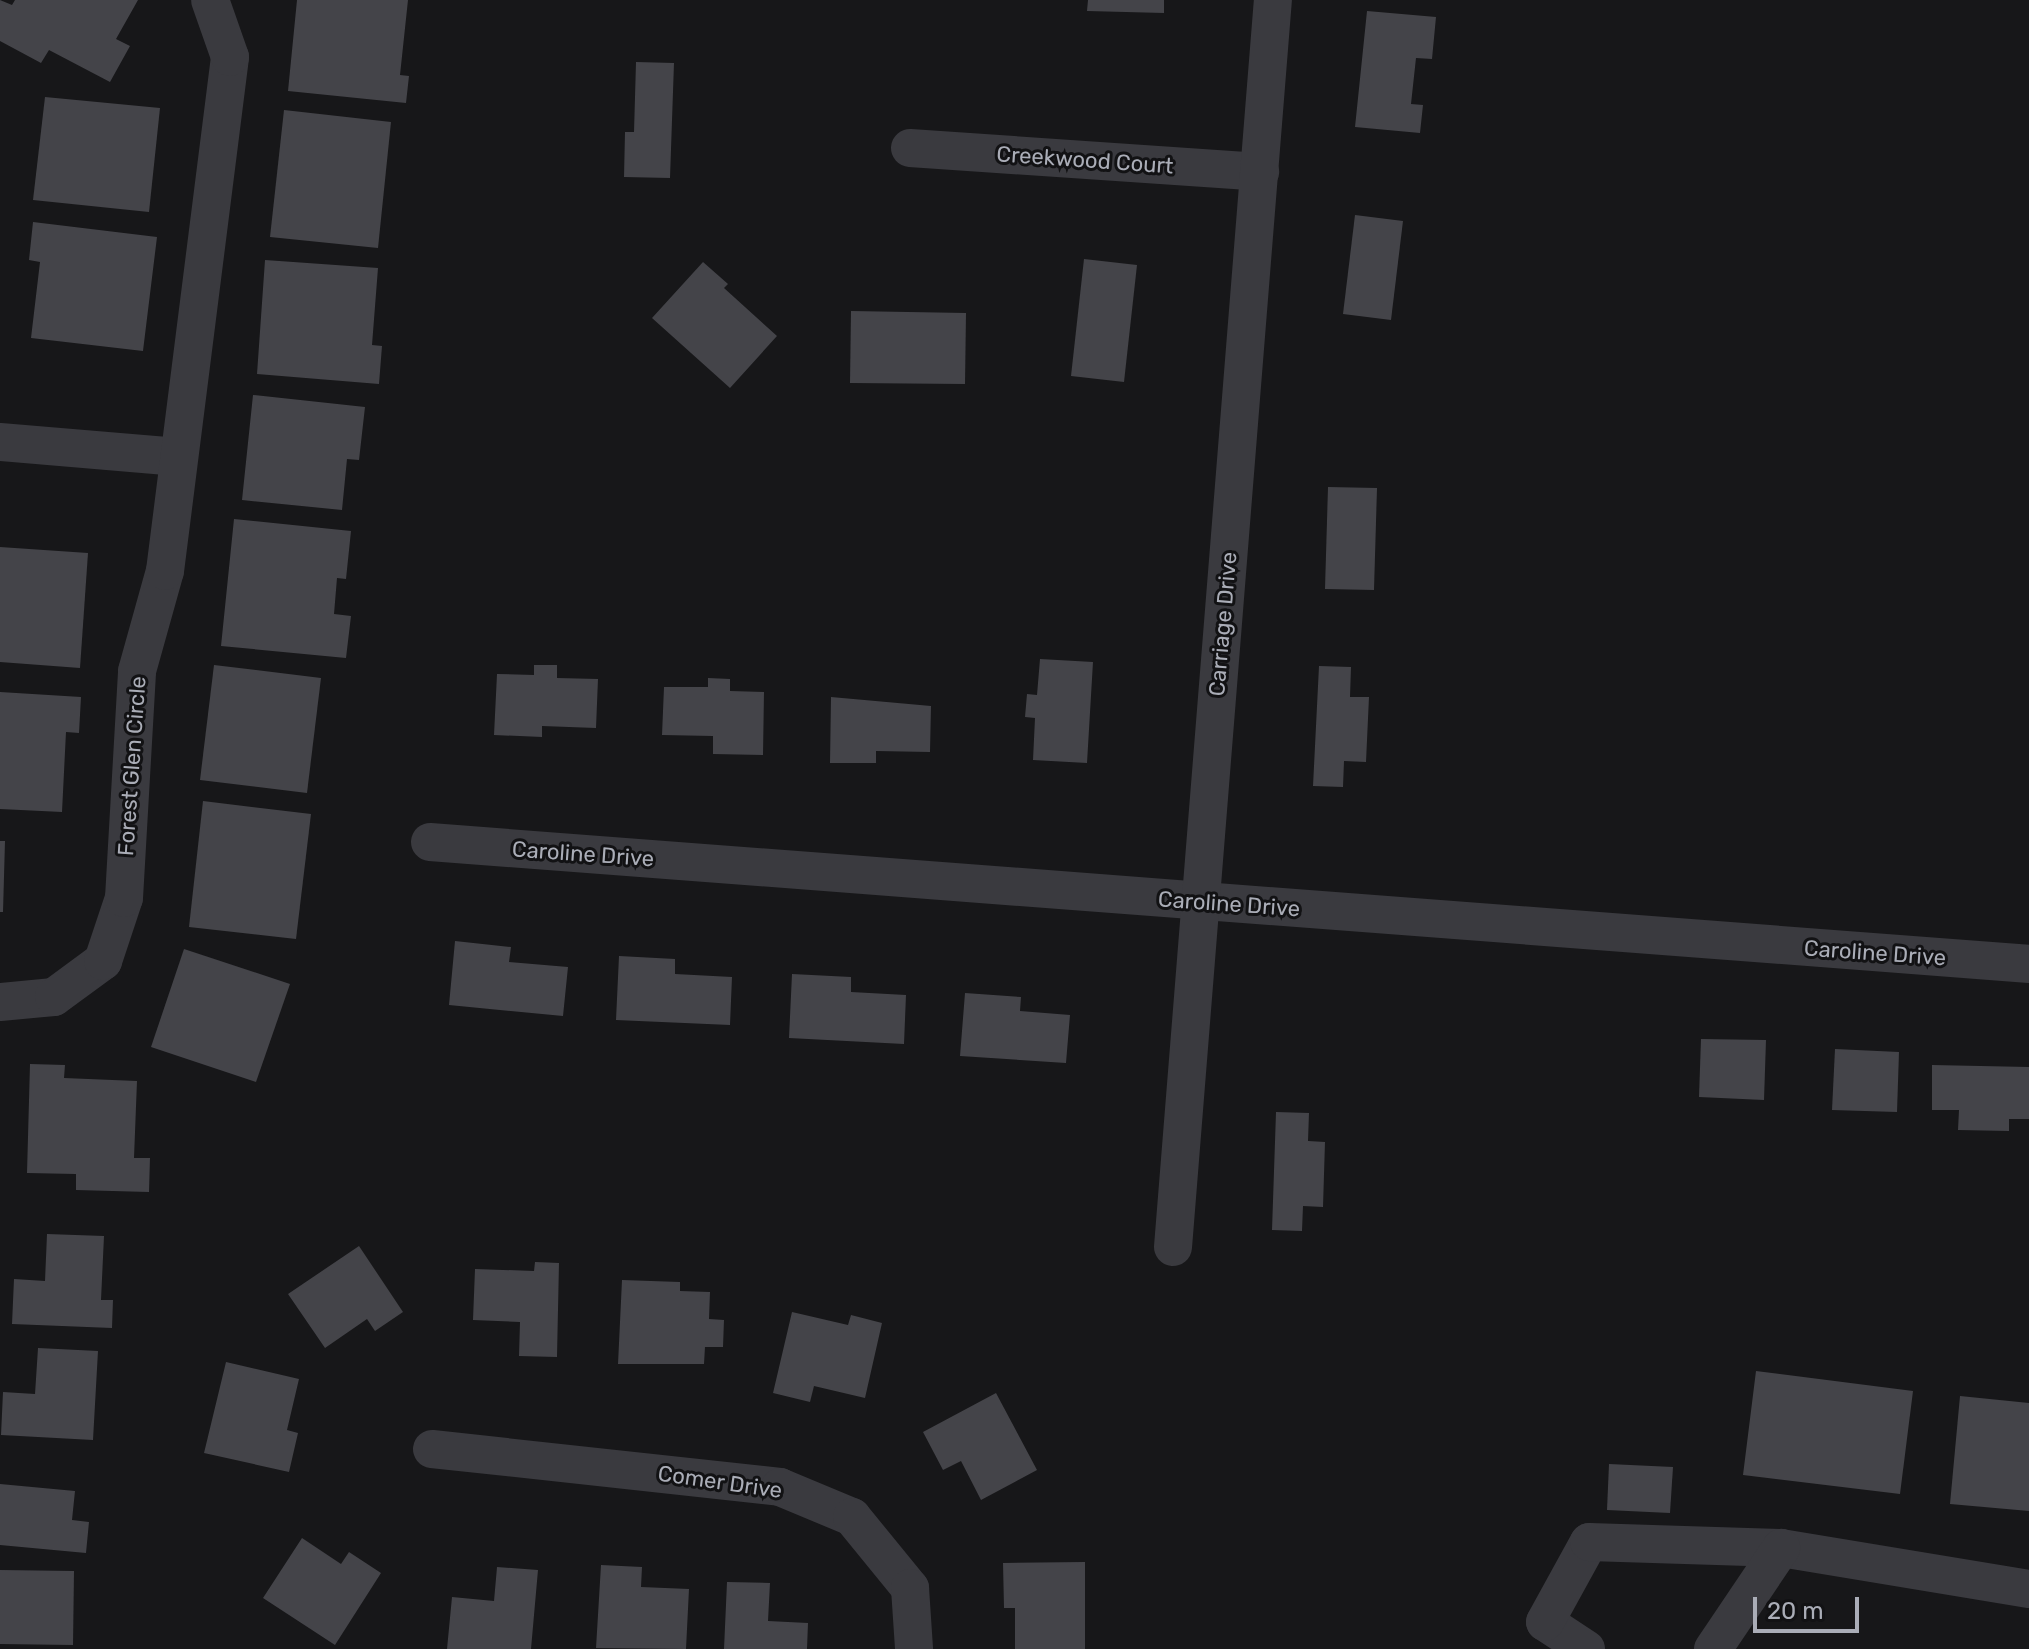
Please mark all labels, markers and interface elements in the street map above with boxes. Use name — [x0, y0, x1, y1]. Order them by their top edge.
street label: Creekwood Court — [996, 141, 1174, 179]
street label: Carriage Drive — [1204, 551, 1242, 697]
street label: Forest Glen Circle — [113, 675, 151, 857]
street label: Caroline Drive — [511, 836, 655, 872]
street label: Caroline Drive — [1157, 886, 1301, 922]
street label: Caroline Drive — [1803, 935, 1947, 971]
street label: Comer Drive — [656, 1460, 784, 1504]
scale bar — [1757, 1581, 1863, 1631]
text: 20 m — [1767, 1597, 1824, 1625]

